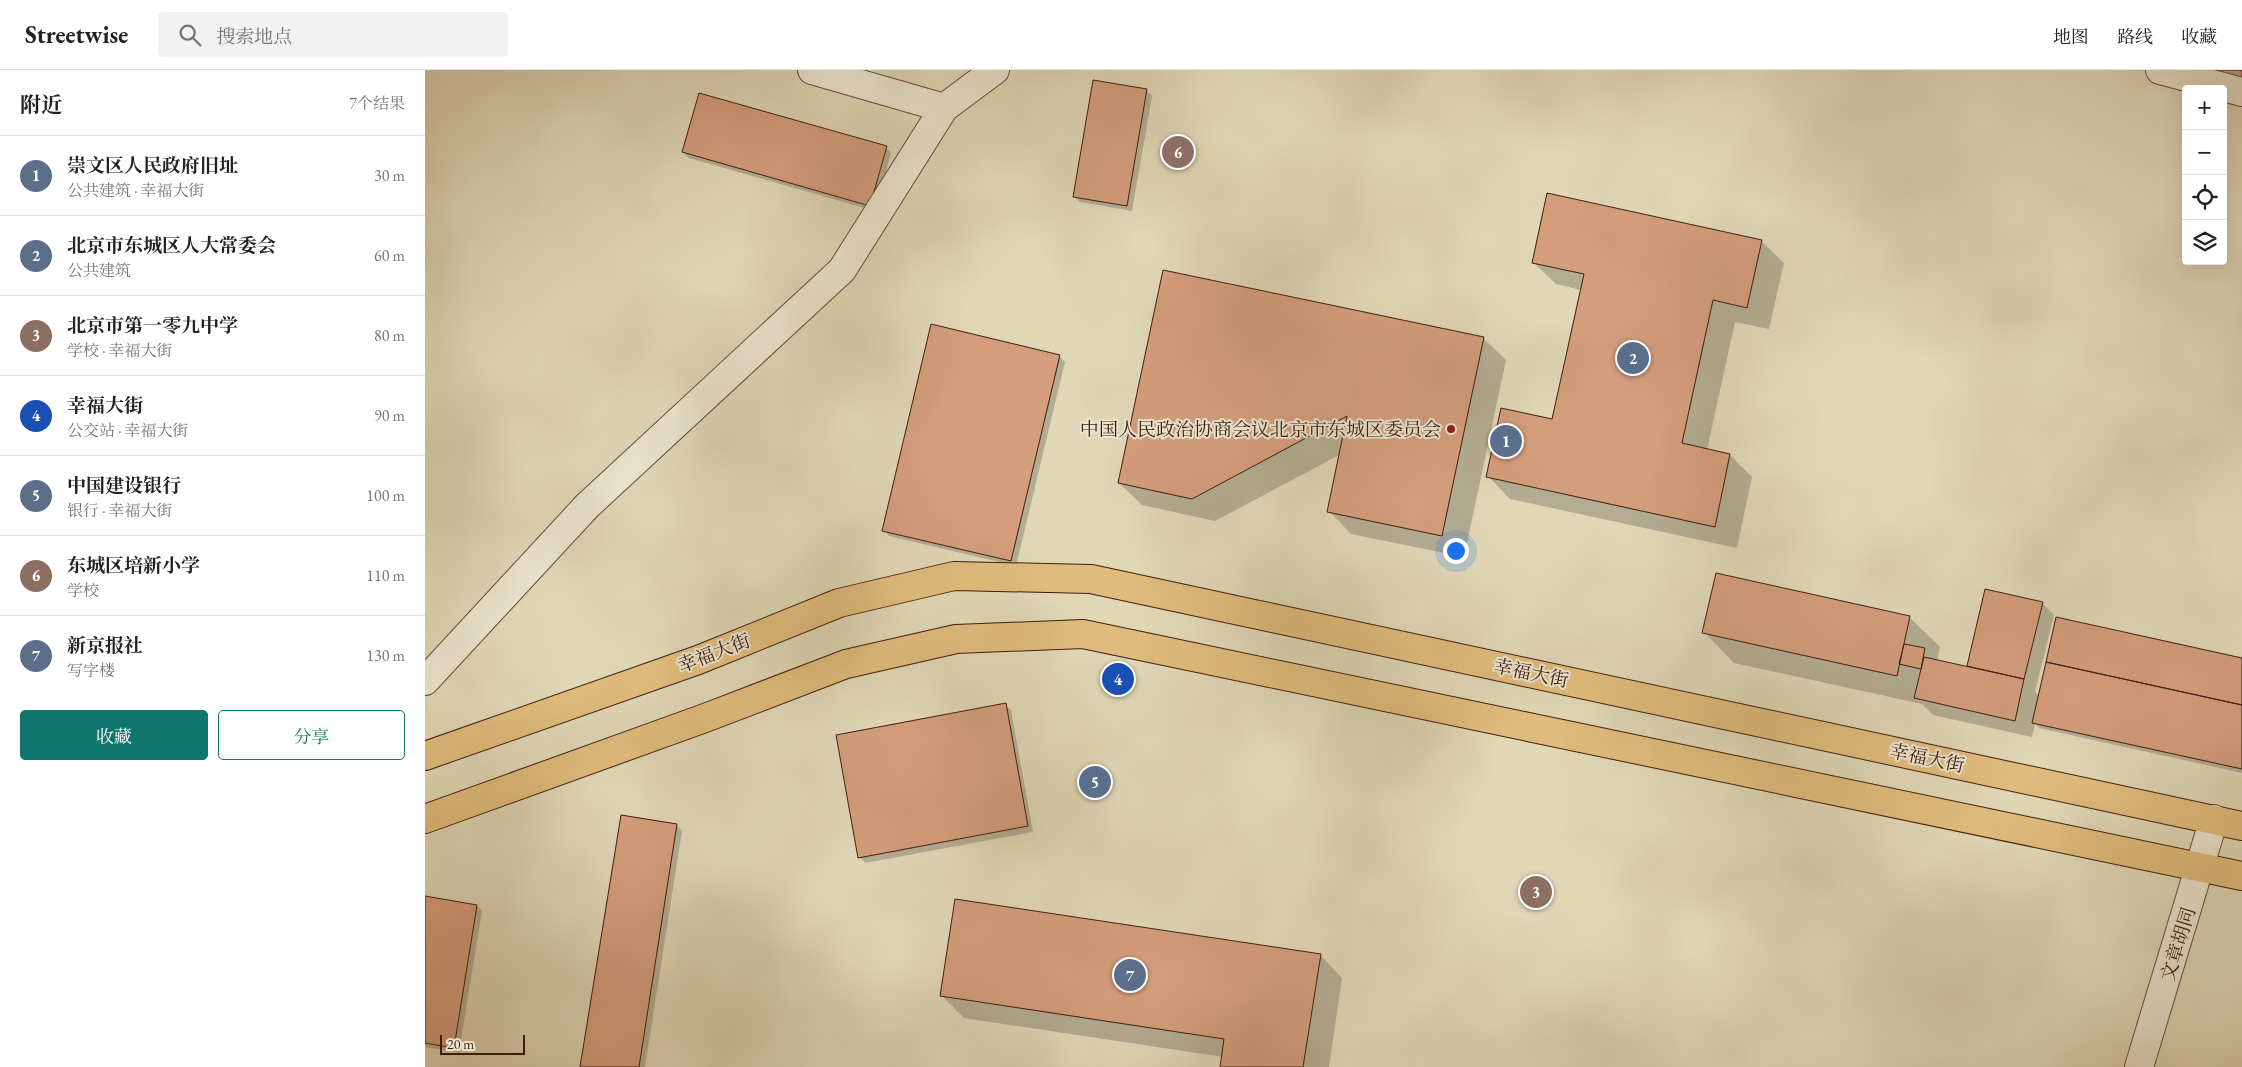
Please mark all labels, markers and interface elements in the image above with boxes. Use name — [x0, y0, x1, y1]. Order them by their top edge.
search box — [158, 12, 508, 57]
text: Streetwise — [25, 19, 128, 50]
icon: search — [176, 21, 204, 49]
text: 搜索地点 — [216, 24, 292, 49]
text: 地图 — [2053, 25, 2089, 48]
text: 路线 — [2117, 25, 2153, 48]
text: 收藏 — [2181, 25, 2217, 48]
map controls — [2182, 85, 2227, 265]
button: + — [2182, 85, 2227, 130]
text: 附近 — [20, 91, 62, 118]
text: 7个结果 — [349, 93, 405, 114]
button: − — [2182, 130, 2227, 175]
pin: 6 — [1162, 133, 1194, 171]
text: 崇文区人民政府旧址 — [67, 153, 238, 178]
text: 1 — [32, 165, 40, 186]
text: 30 m — [374, 165, 405, 186]
button: locate — [2182, 175, 2227, 220]
text: 公共建筑 · 幸福大街 — [67, 180, 205, 201]
button: layers — [2182, 220, 2227, 265]
text: 北京市东城区人大常委会 — [67, 233, 276, 258]
text: 2 — [32, 245, 40, 266]
text: 60 m — [374, 245, 405, 266]
text: 公共建筑 — [67, 260, 131, 281]
text: 北京市第一零九中学 — [67, 313, 238, 338]
text: 3 — [32, 325, 40, 346]
text: 80 m — [374, 325, 405, 346]
pin: 2 — [1617, 339, 1649, 377]
text: 学校 · 幸福大街 — [67, 340, 173, 361]
text: 幸福大街 — [67, 393, 143, 418]
text: 4 — [32, 405, 40, 426]
text: 90 m — [374, 405, 405, 426]
place label: 中国人民政治协商会议北京市东城区委员会 — [1080, 417, 1441, 442]
text: 公交站 · 幸福大街 — [67, 420, 189, 441]
pin: 1 — [1490, 422, 1522, 460]
marker: 中国人民政治协商会议北京市东城区委员会 — [1445, 423, 1457, 435]
text: 中国建设银行 — [67, 473, 181, 498]
text: 5 — [32, 485, 40, 506]
text: 100 m — [366, 485, 405, 506]
text: 银行 · 幸福大街 — [67, 500, 173, 521]
your location — [1443, 538, 1469, 564]
text: 东城区培新小学 — [67, 553, 200, 578]
text: 6 — [32, 565, 40, 586]
text: 110 m — [366, 565, 405, 586]
text: 学校 — [67, 580, 99, 601]
street label: 幸福大街 — [674, 628, 754, 678]
text: 新京报社 — [67, 633, 143, 658]
text: 7 — [32, 645, 40, 666]
text: 130 m — [366, 645, 405, 666]
street label: 幸福大街 — [1491, 653, 1571, 693]
text: 写字楼 — [67, 660, 115, 681]
pin: 4 — [1102, 660, 1134, 698]
button: 收藏 — [20, 710, 208, 760]
button: 分享 — [218, 710, 405, 760]
street label: 幸福大街 — [1887, 738, 1967, 778]
pin: 5 — [1079, 763, 1111, 801]
pin: 3 — [1520, 873, 1552, 911]
street label: 文章胡同 — [2155, 904, 2201, 984]
pin: 7 — [1114, 956, 1146, 994]
scale bar — [440, 1032, 525, 1055]
text: 20 m — [447, 1035, 474, 1053]

